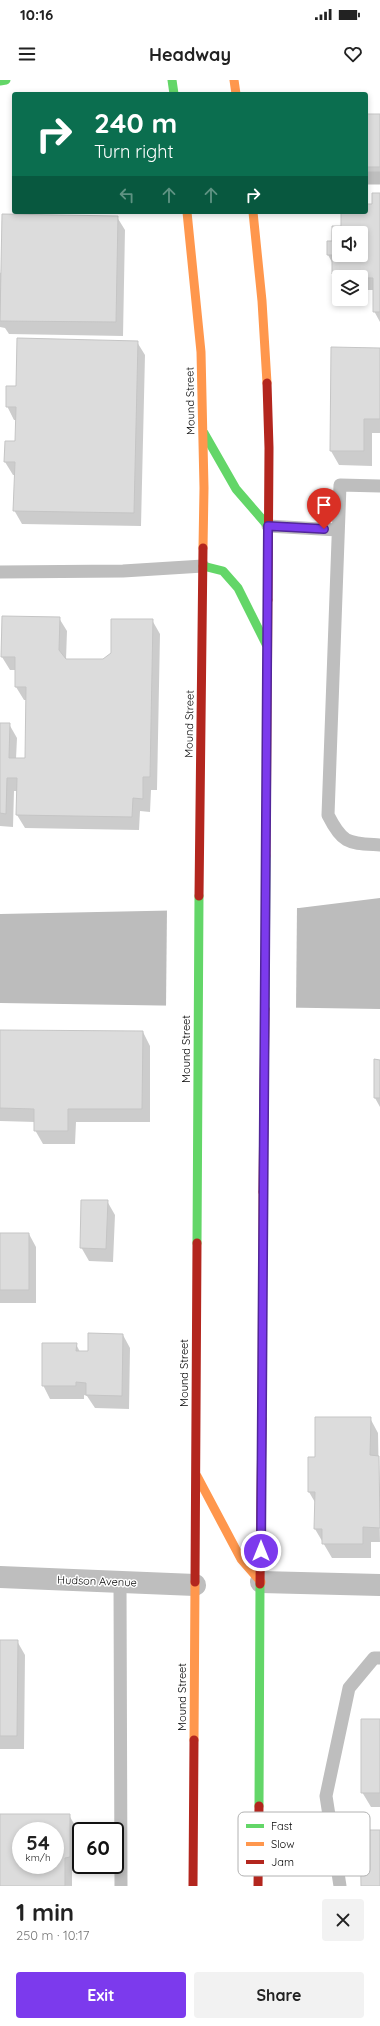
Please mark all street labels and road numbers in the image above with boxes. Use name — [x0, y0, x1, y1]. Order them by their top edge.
street label: Mound Street — [182, 367, 198, 435]
street label: Mound Street — [181, 690, 197, 758]
street label: Mound Street — [179, 1015, 193, 1083]
street label: Mound Street — [177, 1339, 191, 1407]
street label: Hudson Avenue — [57, 1573, 137, 1589]
street label: Mound Street — [175, 1663, 189, 1731]

